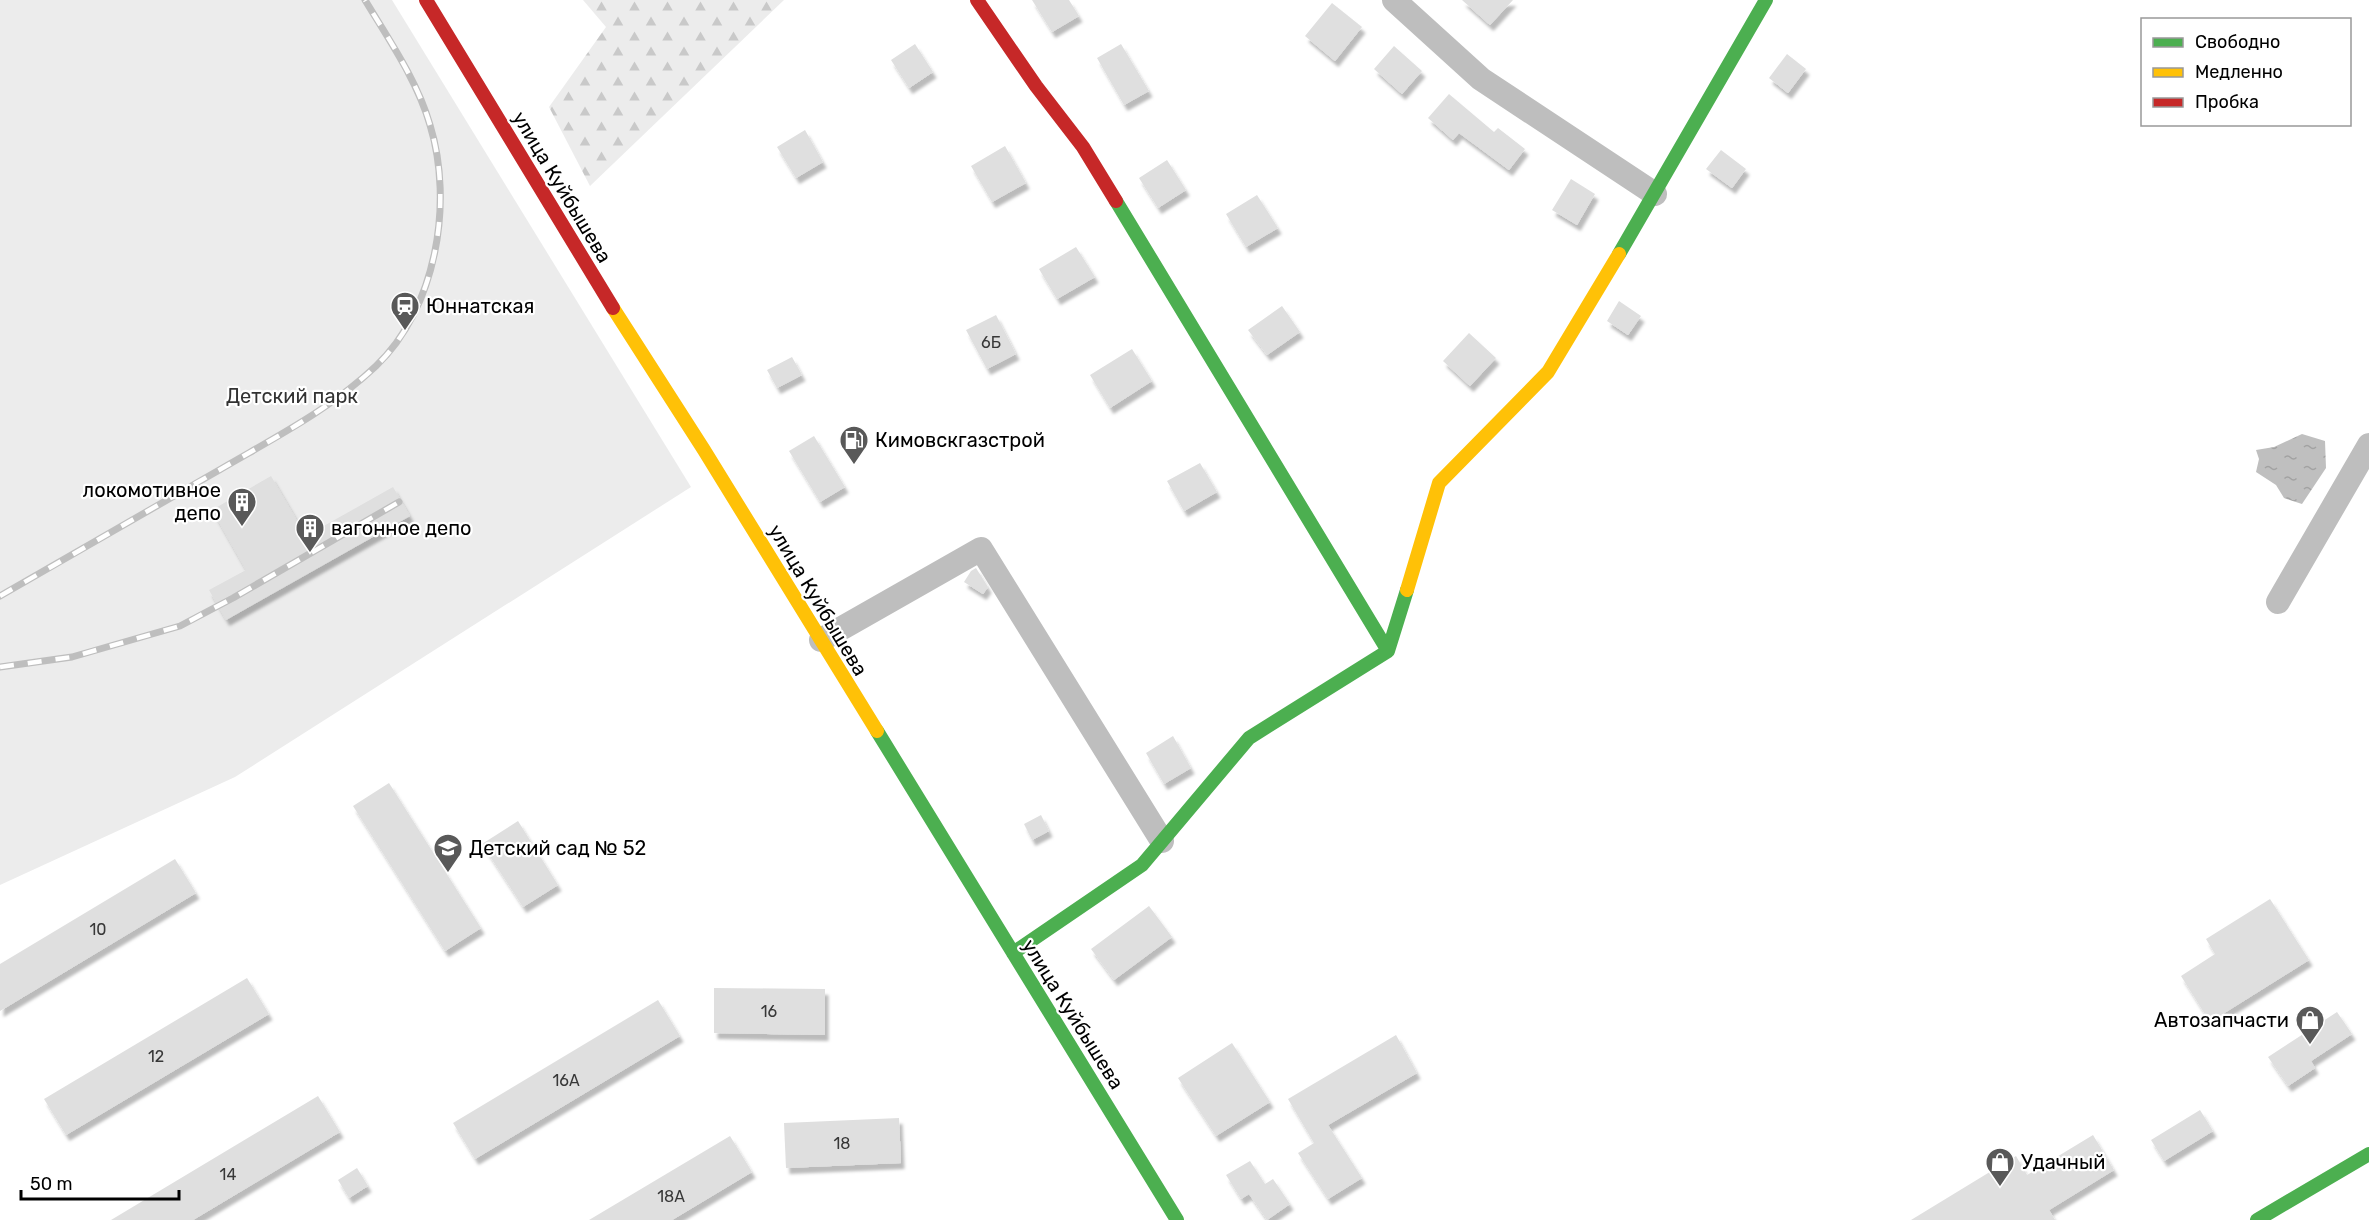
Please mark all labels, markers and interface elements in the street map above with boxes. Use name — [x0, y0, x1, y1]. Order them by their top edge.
legend — [2141, 18, 2351, 126]
text: Свободно — [2195, 31, 2280, 53]
text: Медленно — [2195, 61, 2283, 83]
text: Пробка — [2195, 91, 2259, 113]
street label: улица Куйбышева — [507, 107, 617, 267]
station icon: Юннатская — [389, 290, 421, 332]
place label: Юннатская — [426, 294, 534, 318]
house number: 6Б — [981, 333, 1001, 352]
park label: Детский парк — [226, 384, 358, 408]
fuel station icon: Кимовскгазстрой — [838, 424, 870, 466]
place label: Кимовскгазстрой — [875, 428, 1045, 452]
place label: локомотивное депо — [83, 478, 221, 525]
building icon: локомотивное депо — [226, 486, 258, 528]
building icon: вагонное депо — [294, 512, 326, 554]
place label: вагонное депо — [331, 516, 472, 540]
street label: улица Куйбышева — [763, 520, 873, 680]
school or university icon: Детский сад № 52 — [432, 832, 464, 874]
place label: Детский сад № 52 — [469, 836, 646, 860]
house number: 10 — [89, 920, 107, 939]
street label: улица Куйбышева — [1017, 935, 1129, 1093]
house number: 16 — [761, 1002, 778, 1021]
shop icon: Автозапчасти — [2294, 1004, 2326, 1046]
place label: Автозапчасти — [2154, 1008, 2289, 1032]
house number: 12 — [148, 1047, 164, 1066]
house number: 16А — [552, 1071, 580, 1090]
house number: 18 — [833, 1134, 851, 1153]
shop icon: Удачный — [1984, 1146, 2016, 1188]
place label: Удачный — [2021, 1150, 2105, 1174]
scale bar — [21, 1163, 178, 1201]
house number: 14 — [220, 1165, 236, 1184]
text: 50 m — [30, 1173, 73, 1195]
house number: 18А — [657, 1187, 685, 1206]

